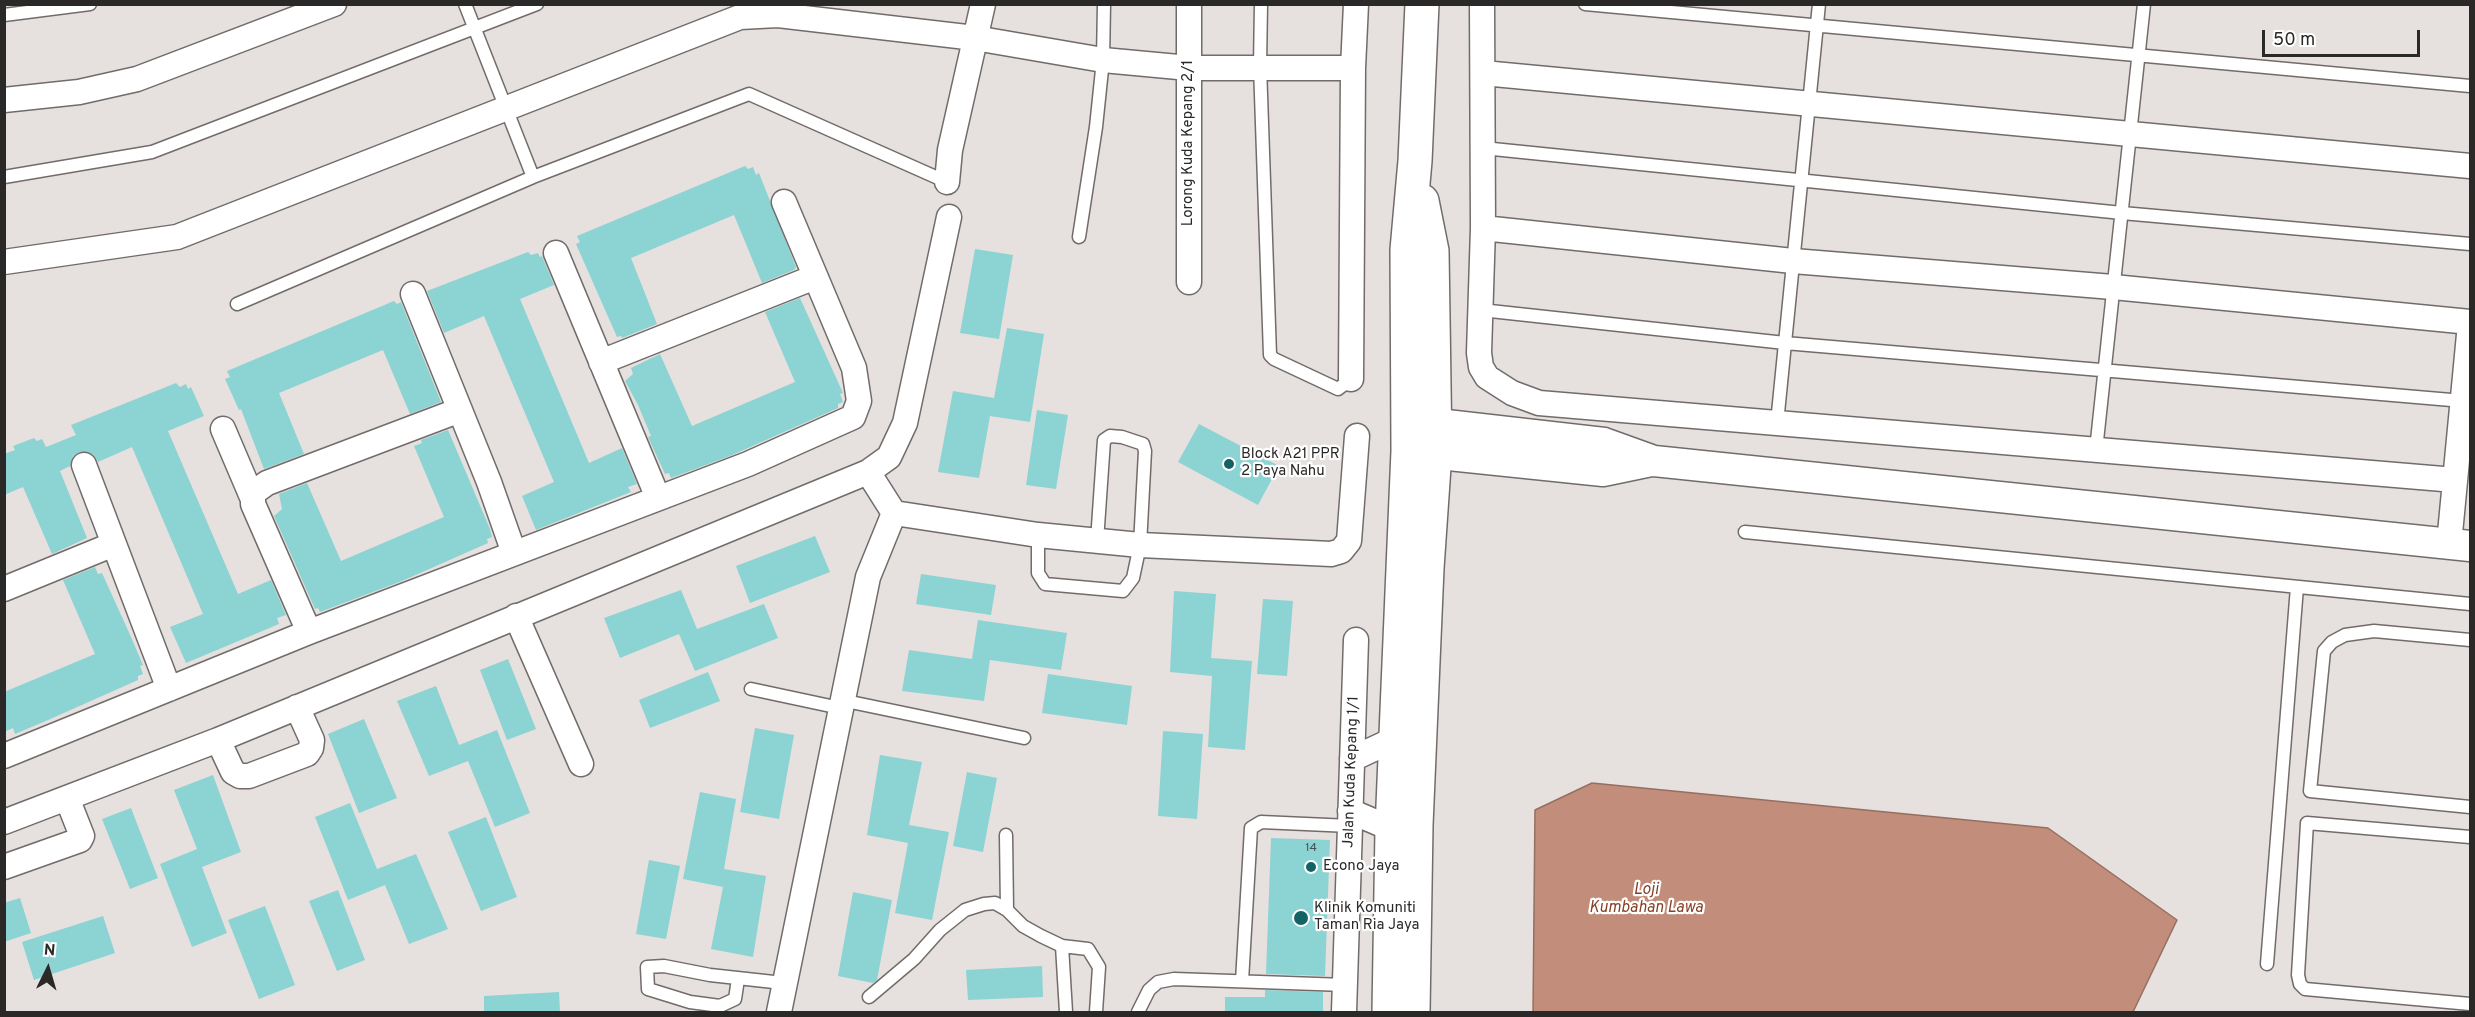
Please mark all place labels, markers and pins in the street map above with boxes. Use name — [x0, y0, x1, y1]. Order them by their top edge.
place label: Block A21 PPR 2 Paya Nahu — [1241, 446, 1340, 481]
marker: Block A21 PPR 2 Paya Nahu — [1222, 457, 1236, 471]
place label: Econo Jaya — [1323, 858, 1400, 876]
marker: Econo Jaya — [1304, 860, 1318, 874]
place label: Klinik Komuniti Taman Ria Jaya — [1314, 900, 1419, 935]
marker: Klinik Komuniti Taman Ria Jaya — [1292, 909, 1310, 927]

